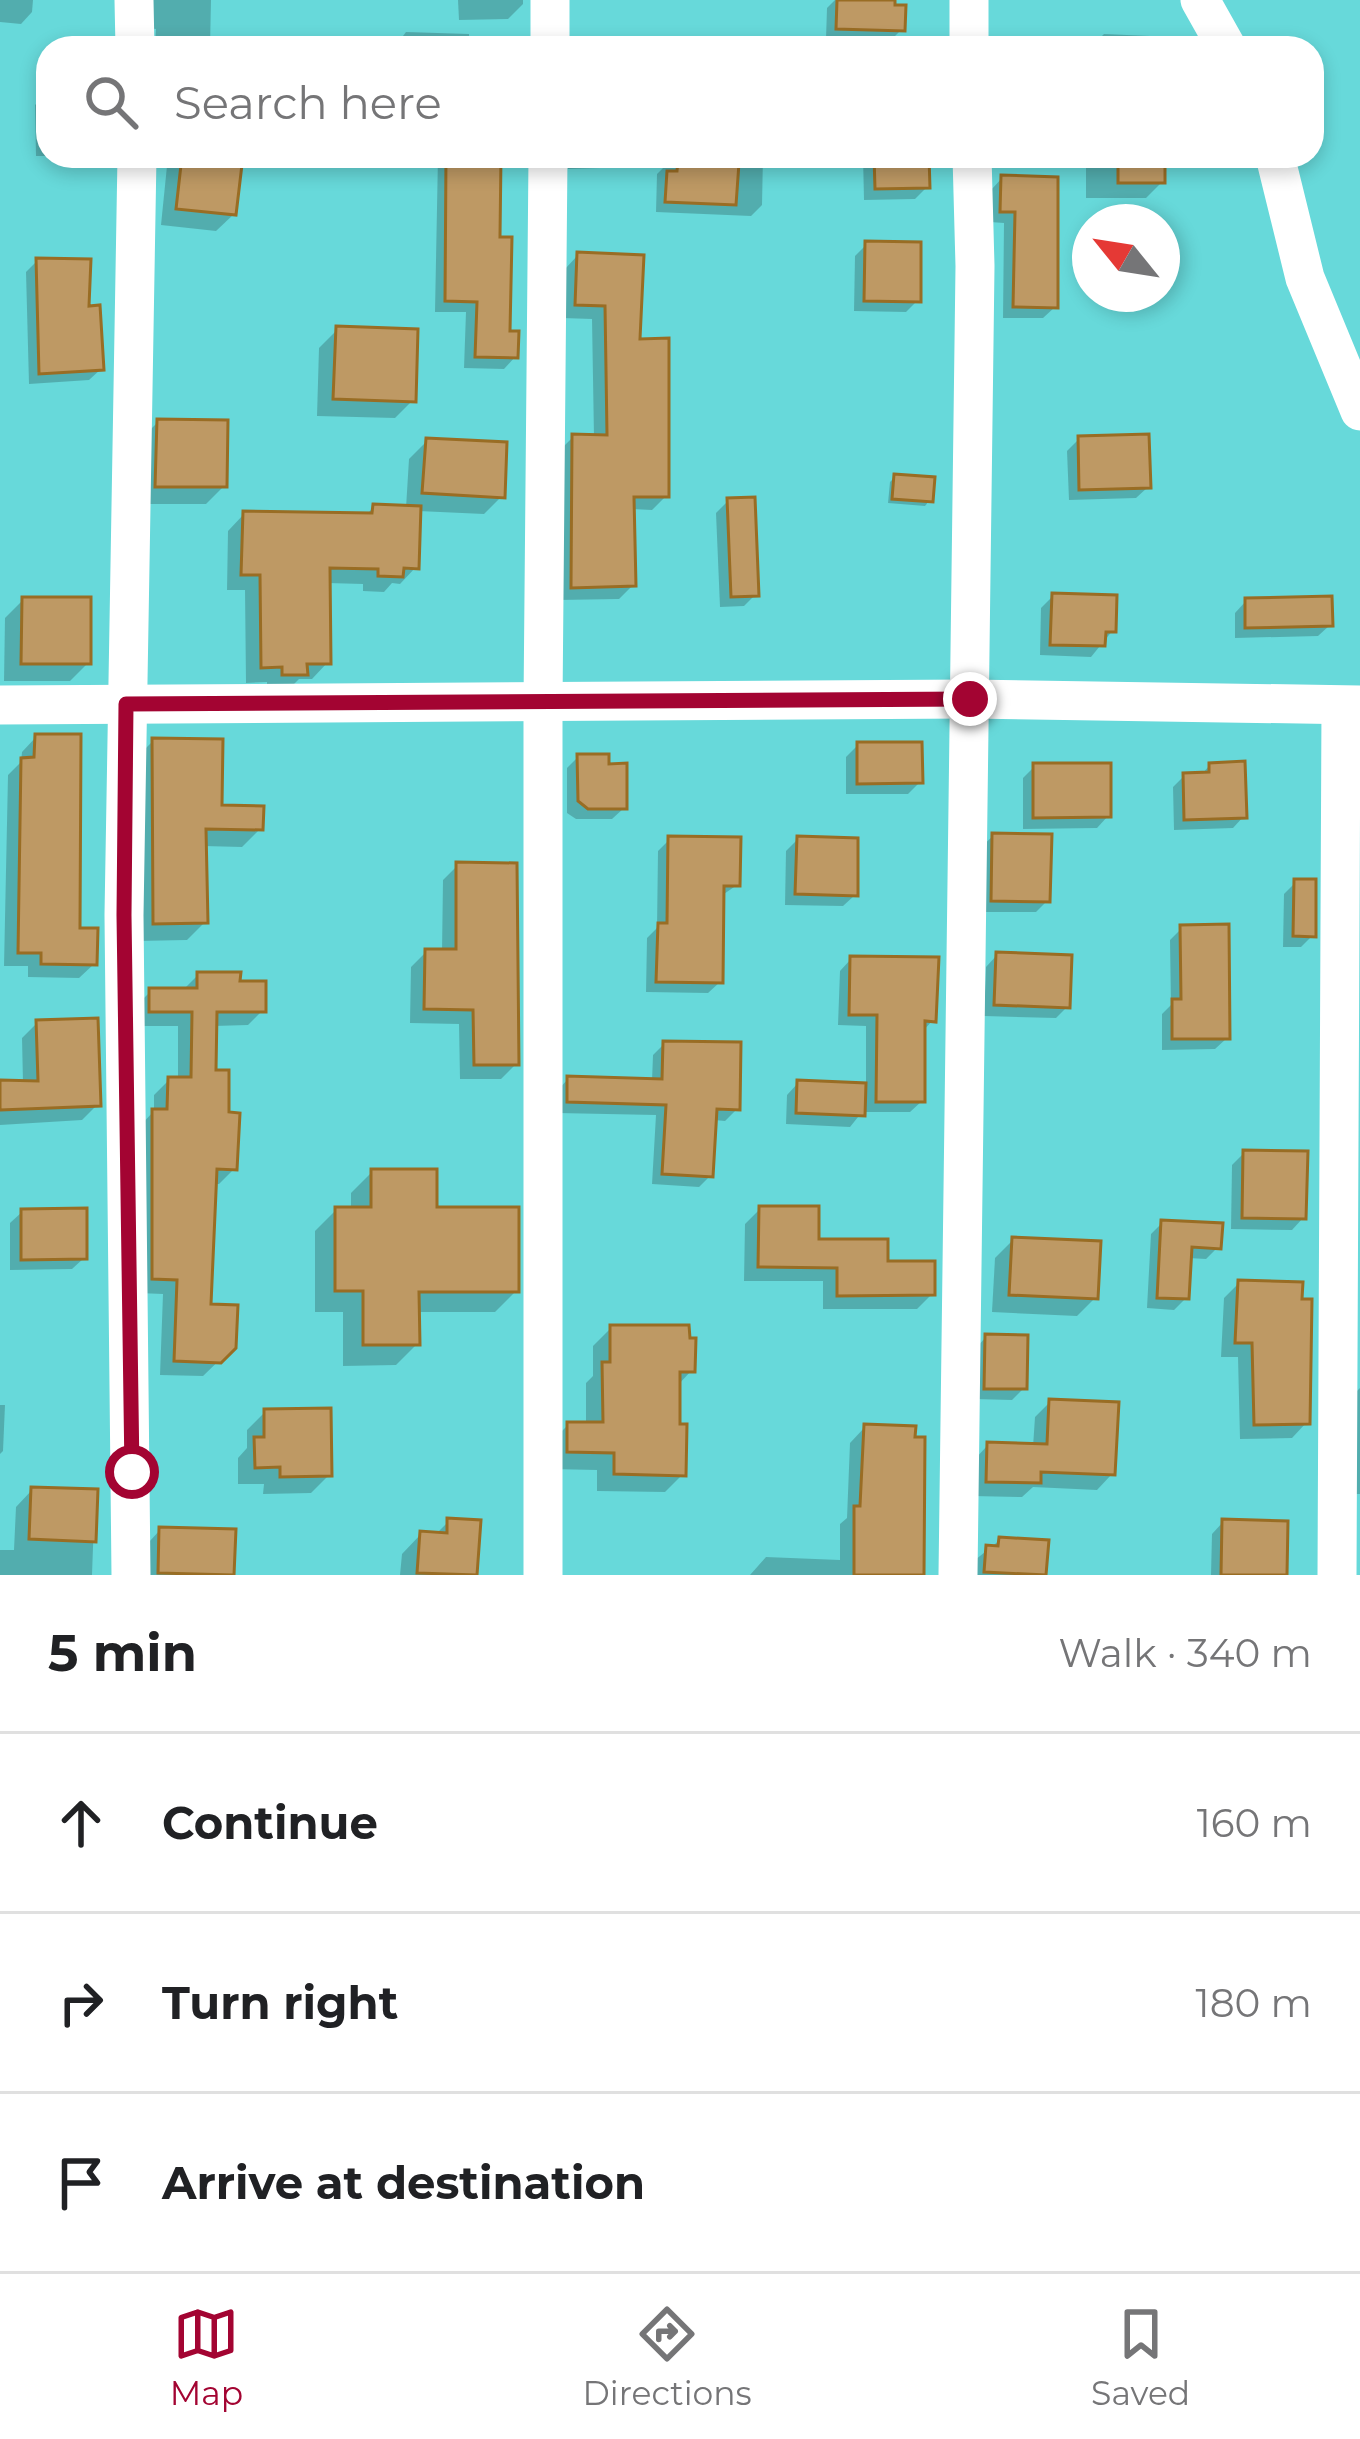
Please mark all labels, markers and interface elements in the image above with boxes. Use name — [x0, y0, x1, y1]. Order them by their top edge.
search box — [36, 36, 1324, 168]
icon: search — [78, 69, 144, 135]
text: Search here — [174, 75, 442, 130]
north arrow — [1072, 204, 1180, 312]
route end — [943, 672, 997, 726]
route start — [105, 1445, 159, 1499]
text: 5 min — [48, 1622, 197, 1684]
text: Walk · 340 m — [1059, 1629, 1312, 1677]
icon: ahead — [48, 1790, 114, 1856]
text: Continue — [162, 1795, 378, 1850]
text: 160 m — [1197, 1799, 1312, 1847]
icon: right — [48, 1970, 114, 2036]
text: Turn right — [162, 1975, 398, 2030]
text: 180 m — [1196, 1979, 1312, 2027]
icon: arrive — [48, 2150, 114, 2216]
text: Arrive at destination — [162, 2155, 645, 2210]
tab: Map — [170, 2301, 243, 2413]
tab: Directions — [583, 2301, 752, 2413]
tab: Saved — [1091, 2301, 1190, 2413]

